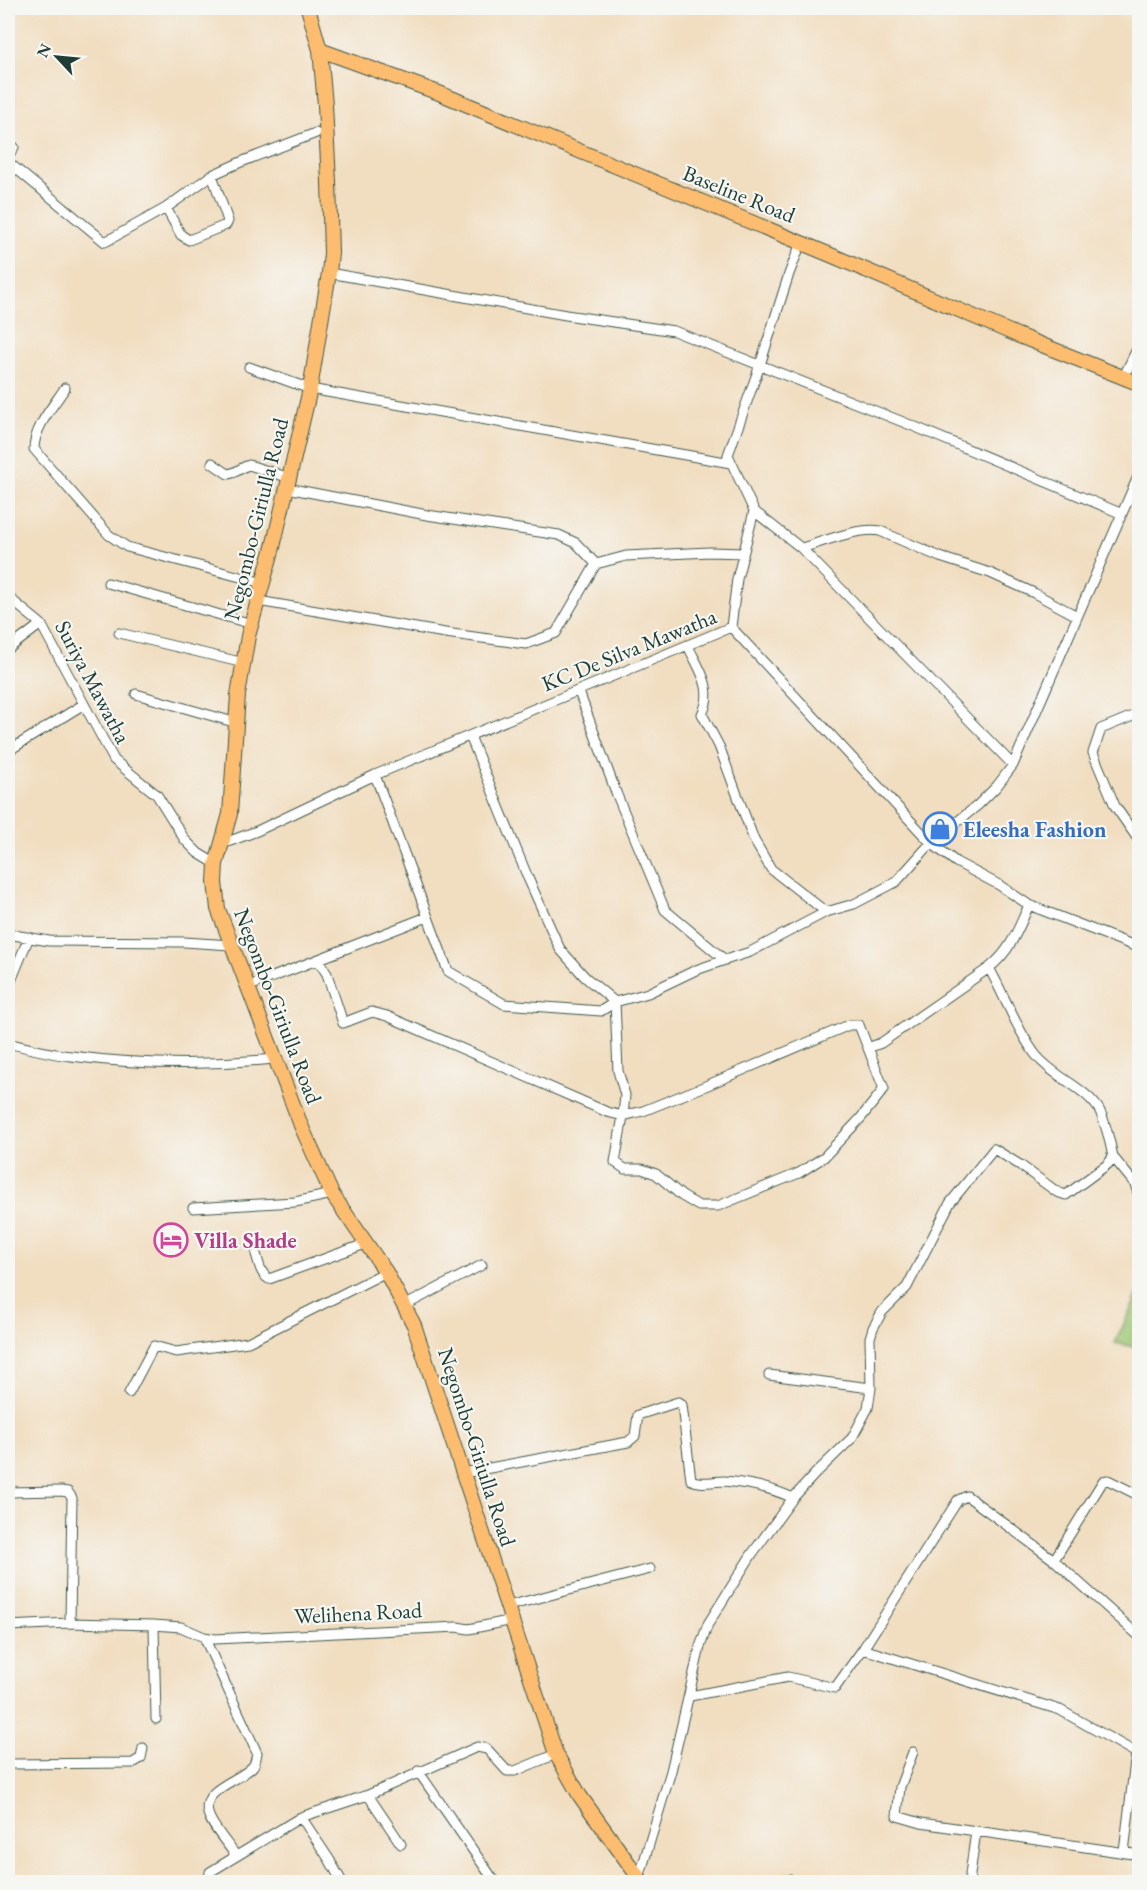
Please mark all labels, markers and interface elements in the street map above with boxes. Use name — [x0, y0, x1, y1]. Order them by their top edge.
north arrow — [27, 27, 87, 87]
text: N — [32, 40, 56, 61]
street label: Baseline Road — [679, 158, 800, 230]
street label: Negombo-Giriulla Road — [217, 414, 295, 623]
street label: KC De Silva Mawatha — [537, 602, 721, 698]
street label: Suriya Mawatha — [48, 615, 138, 749]
shop icon: Eleesha Fashion — [922, 811, 958, 847]
place label: Eleesha Fashion — [963, 815, 1107, 844]
street label: Negombo-Giriulla Road — [227, 904, 329, 1109]
hotel icon: Villa Shade — [153, 1222, 189, 1258]
place label: Villa Shade — [194, 1226, 297, 1255]
street label: Negombo-Giriulla Road — [431, 1344, 523, 1551]
street label: Welihena Road — [293, 1595, 424, 1631]

